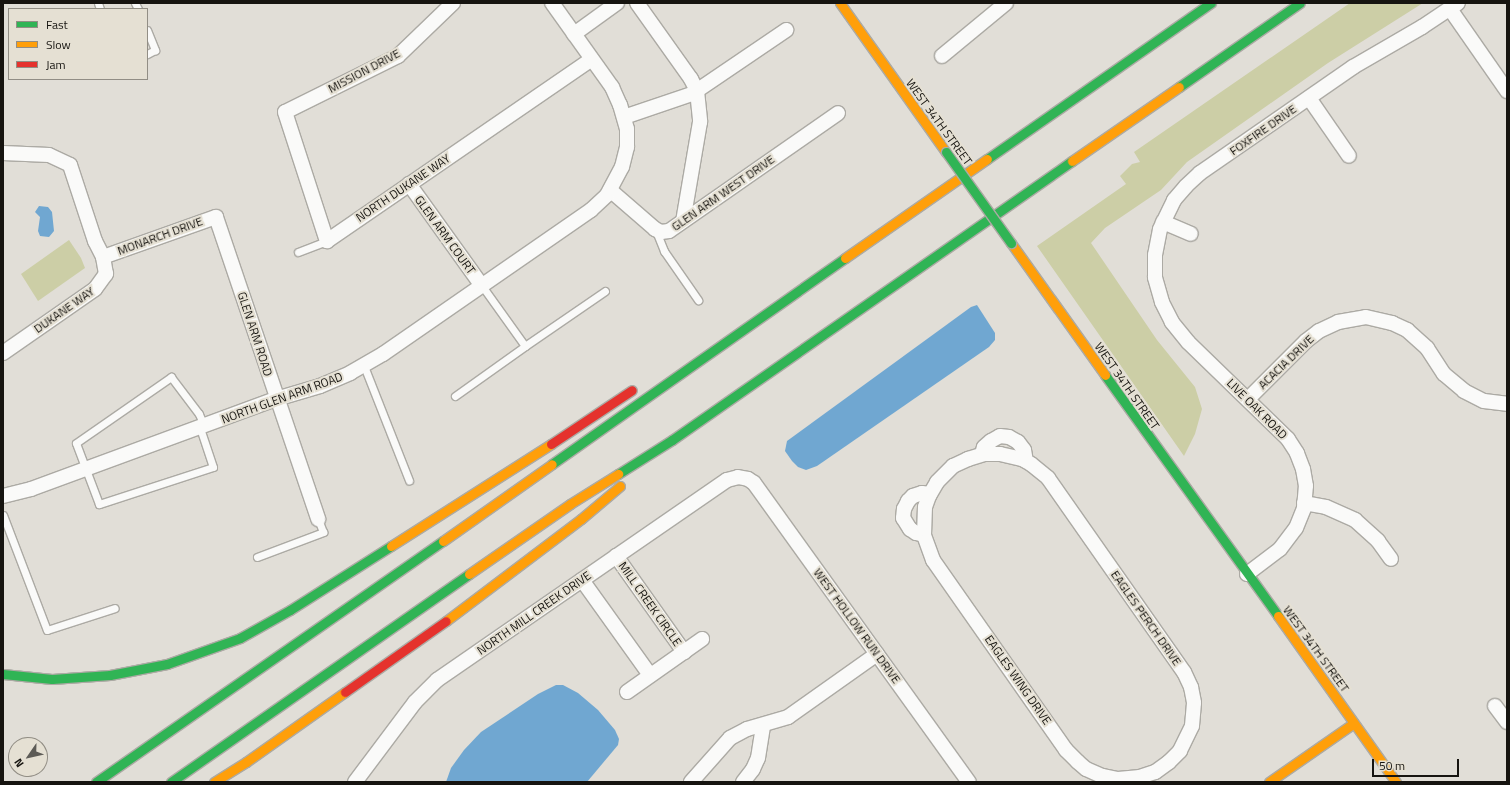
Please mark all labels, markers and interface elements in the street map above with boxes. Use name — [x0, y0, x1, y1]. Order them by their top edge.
legend — [8, 8, 148, 80]
text: Fast — [46, 15, 68, 34]
text: Slow — [46, 35, 71, 54]
street label: MISSION DRIVE — [326, 46, 402, 96]
text: Jam — [46, 55, 66, 74]
street label: WEST 34TH STREET — [903, 76, 975, 168]
street label: FOXFIRE DRIVE — [1227, 102, 1299, 158]
street label: NORTH DUKANE WAY — [353, 151, 453, 225]
street label: GLEN ARM WEST DRIVE — [669, 152, 777, 234]
street label: GLEN ARM COURT — [412, 193, 478, 277]
street label: MONARCH DRIVE — [115, 214, 205, 258]
street label: DUKANE WAY — [31, 284, 97, 336]
street label: GLEN ARM ROAD — [235, 290, 275, 378]
street label: ACACIA DRIVE — [1255, 332, 1317, 392]
street label: WEST 34TH STREET — [1092, 340, 1162, 432]
street label: NORTH GLEN ARM ROAD — [219, 369, 345, 427]
street label: LIVE OAK ROAD — [1224, 376, 1290, 442]
street label: MILL CREEK CIRCLE — [616, 559, 684, 649]
street label: WEST HOLLOW RUN DRIVE — [810, 566, 904, 686]
street label: NORTH MILL CREEK DRIVE — [474, 568, 594, 658]
street label: EAGLES PERCH DRIVE — [1108, 568, 1184, 668]
street label: WEST 34TH STREET — [1280, 603, 1352, 695]
street label: EAGLES WING DRIVE — [982, 632, 1054, 728]
north arrow — [8, 737, 48, 777]
scale bar — [1374, 751, 1461, 777]
text: N — [10, 756, 28, 771]
text: 50 m — [1379, 756, 1405, 775]

